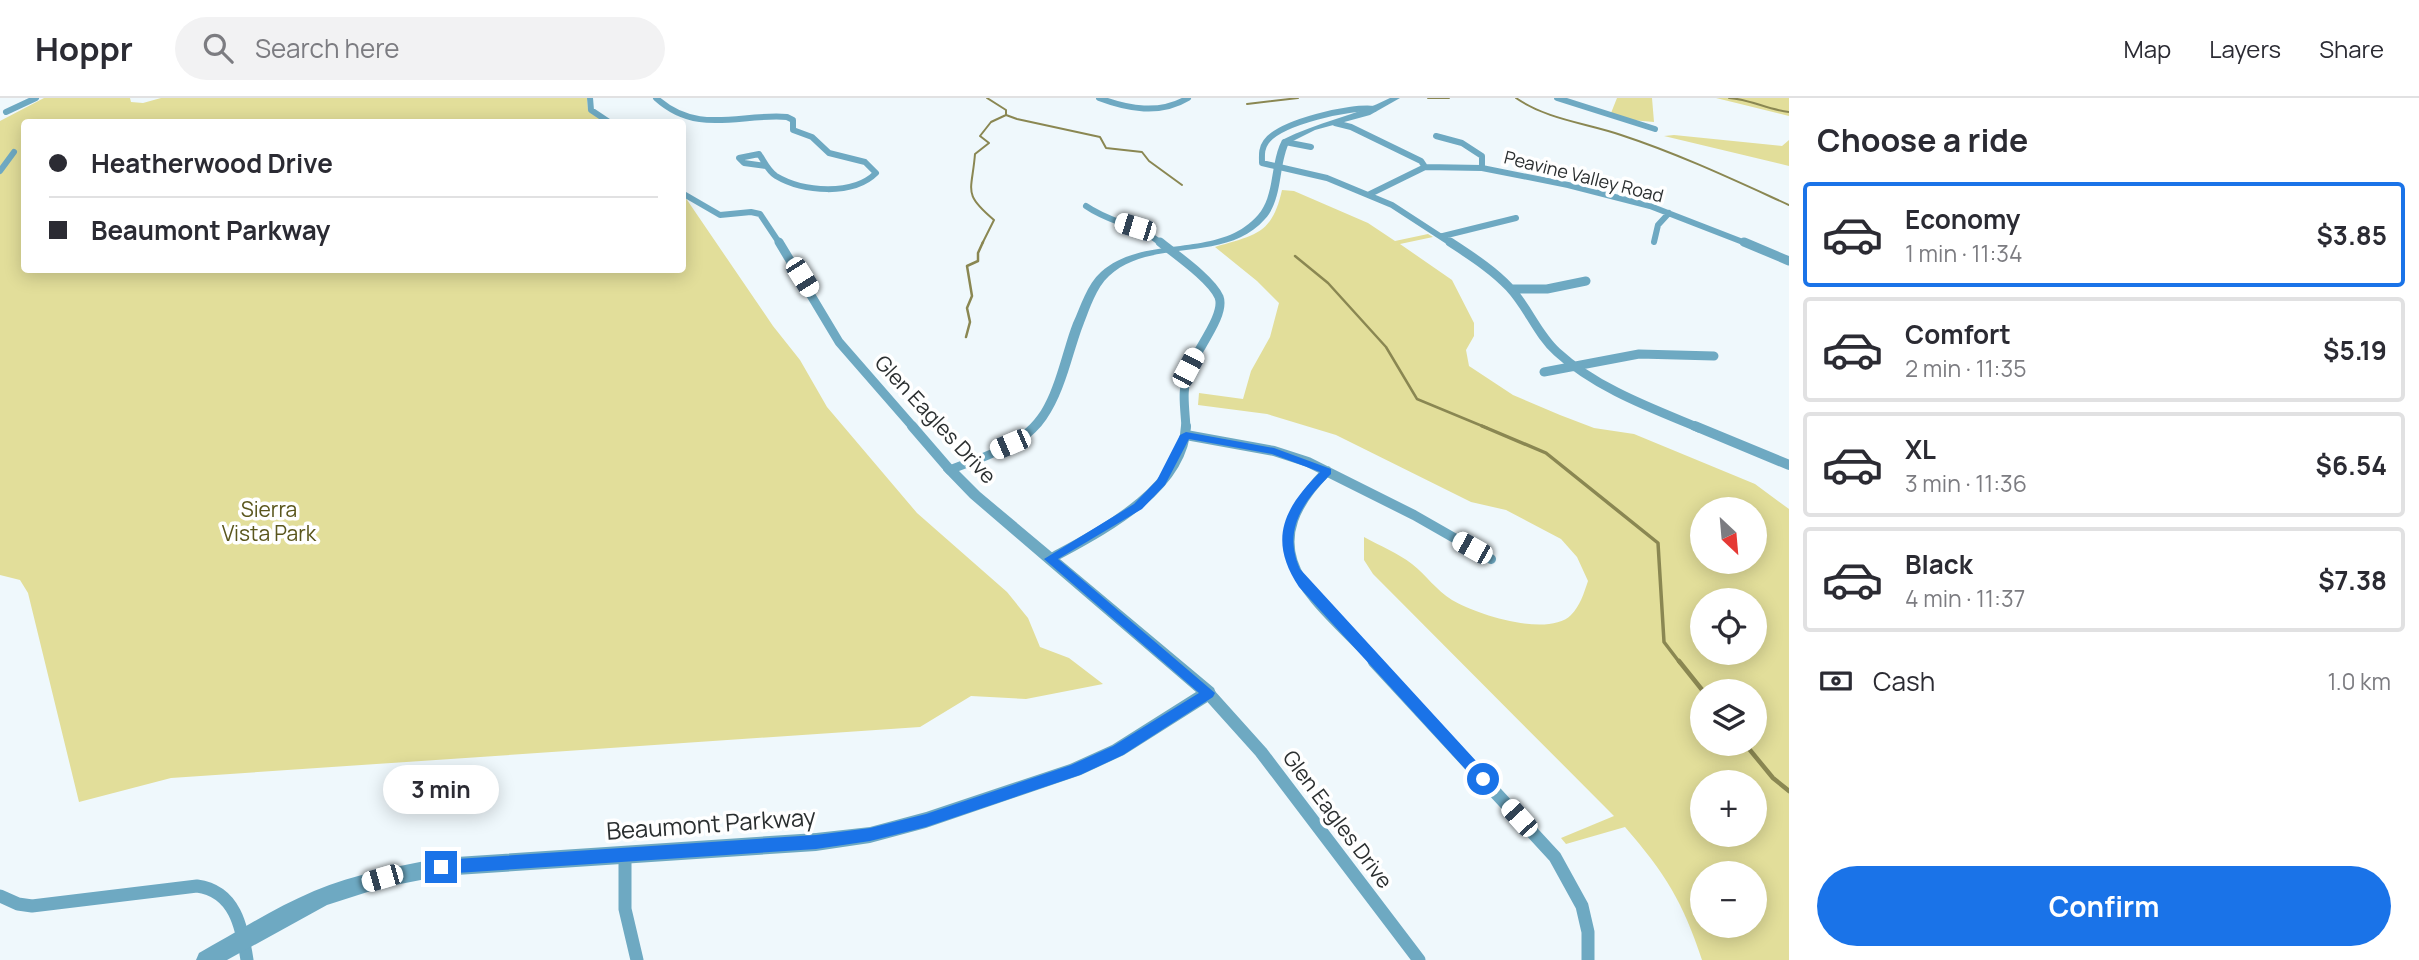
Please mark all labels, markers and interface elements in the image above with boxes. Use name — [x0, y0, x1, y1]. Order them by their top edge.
search box — [175, 17, 665, 80]
text: Hoppr — [35, 26, 133, 71]
icon: search — [199, 29, 237, 67]
text: Search here — [255, 30, 400, 66]
text: Map — [2124, 32, 2171, 65]
text: Layers — [2209, 32, 2281, 65]
text: Share — [2319, 32, 2384, 65]
text: Choose a ride — [1817, 118, 2028, 162]
text: Heatherwood Drive — [91, 145, 333, 181]
street label: Peavine Valley Road — [1502, 145, 1666, 207]
text: Economy — [1905, 201, 2020, 237]
icon: car — [1821, 203, 1884, 266]
car — [1112, 211, 1159, 243]
text: Beaumont Parkway — [91, 212, 330, 248]
text: $3.85 — [2317, 217, 2387, 253]
text: 1 min · 11:34 — [1905, 237, 2023, 269]
car — [782, 254, 823, 300]
text: Comfort — [1905, 316, 2011, 352]
icon: car — [1821, 318, 1884, 381]
text: $5.19 — [2323, 332, 2387, 368]
car — [1169, 345, 1208, 391]
street label: Glen Eagles Drive — [869, 349, 1003, 489]
text: 2 min · 11:35 — [1905, 352, 2026, 384]
car — [987, 426, 1034, 462]
text: XL — [1905, 431, 1936, 467]
icon: car — [1821, 433, 1884, 496]
text: $6.54 — [2316, 447, 2387, 483]
text: 3 min · 11:36 — [1905, 467, 2027, 499]
park label: Sierra Vista Park — [222, 495, 317, 547]
north arrow — [1690, 497, 1768, 574]
map controls — [1690, 497, 1767, 938]
car — [1449, 529, 1496, 567]
text: Black — [1905, 546, 1973, 582]
icon: car — [1821, 548, 1884, 611]
text: $7.38 — [2318, 562, 2387, 598]
text: 4 min · 11:37 — [1905, 582, 2025, 614]
button: locate — [1690, 588, 1767, 665]
icon: cash — [1817, 662, 1855, 700]
text: Cash — [1873, 663, 1935, 699]
text: 1.0 km — [2328, 665, 2391, 697]
button: layers — [1690, 679, 1767, 756]
street label: Glen Eagles Drive — [1277, 744, 1399, 894]
route start — [1467, 763, 1499, 795]
callout: 3 min — [383, 766, 499, 814]
button: + — [1690, 770, 1767, 847]
text: 3 min — [411, 773, 471, 805]
car — [1498, 795, 1541, 841]
street label: Beaumont Parkway — [605, 799, 817, 847]
route end — [425, 851, 457, 883]
button: − — [1690, 861, 1767, 938]
car — [359, 862, 406, 894]
button: Confirm — [1817, 866, 2391, 946]

